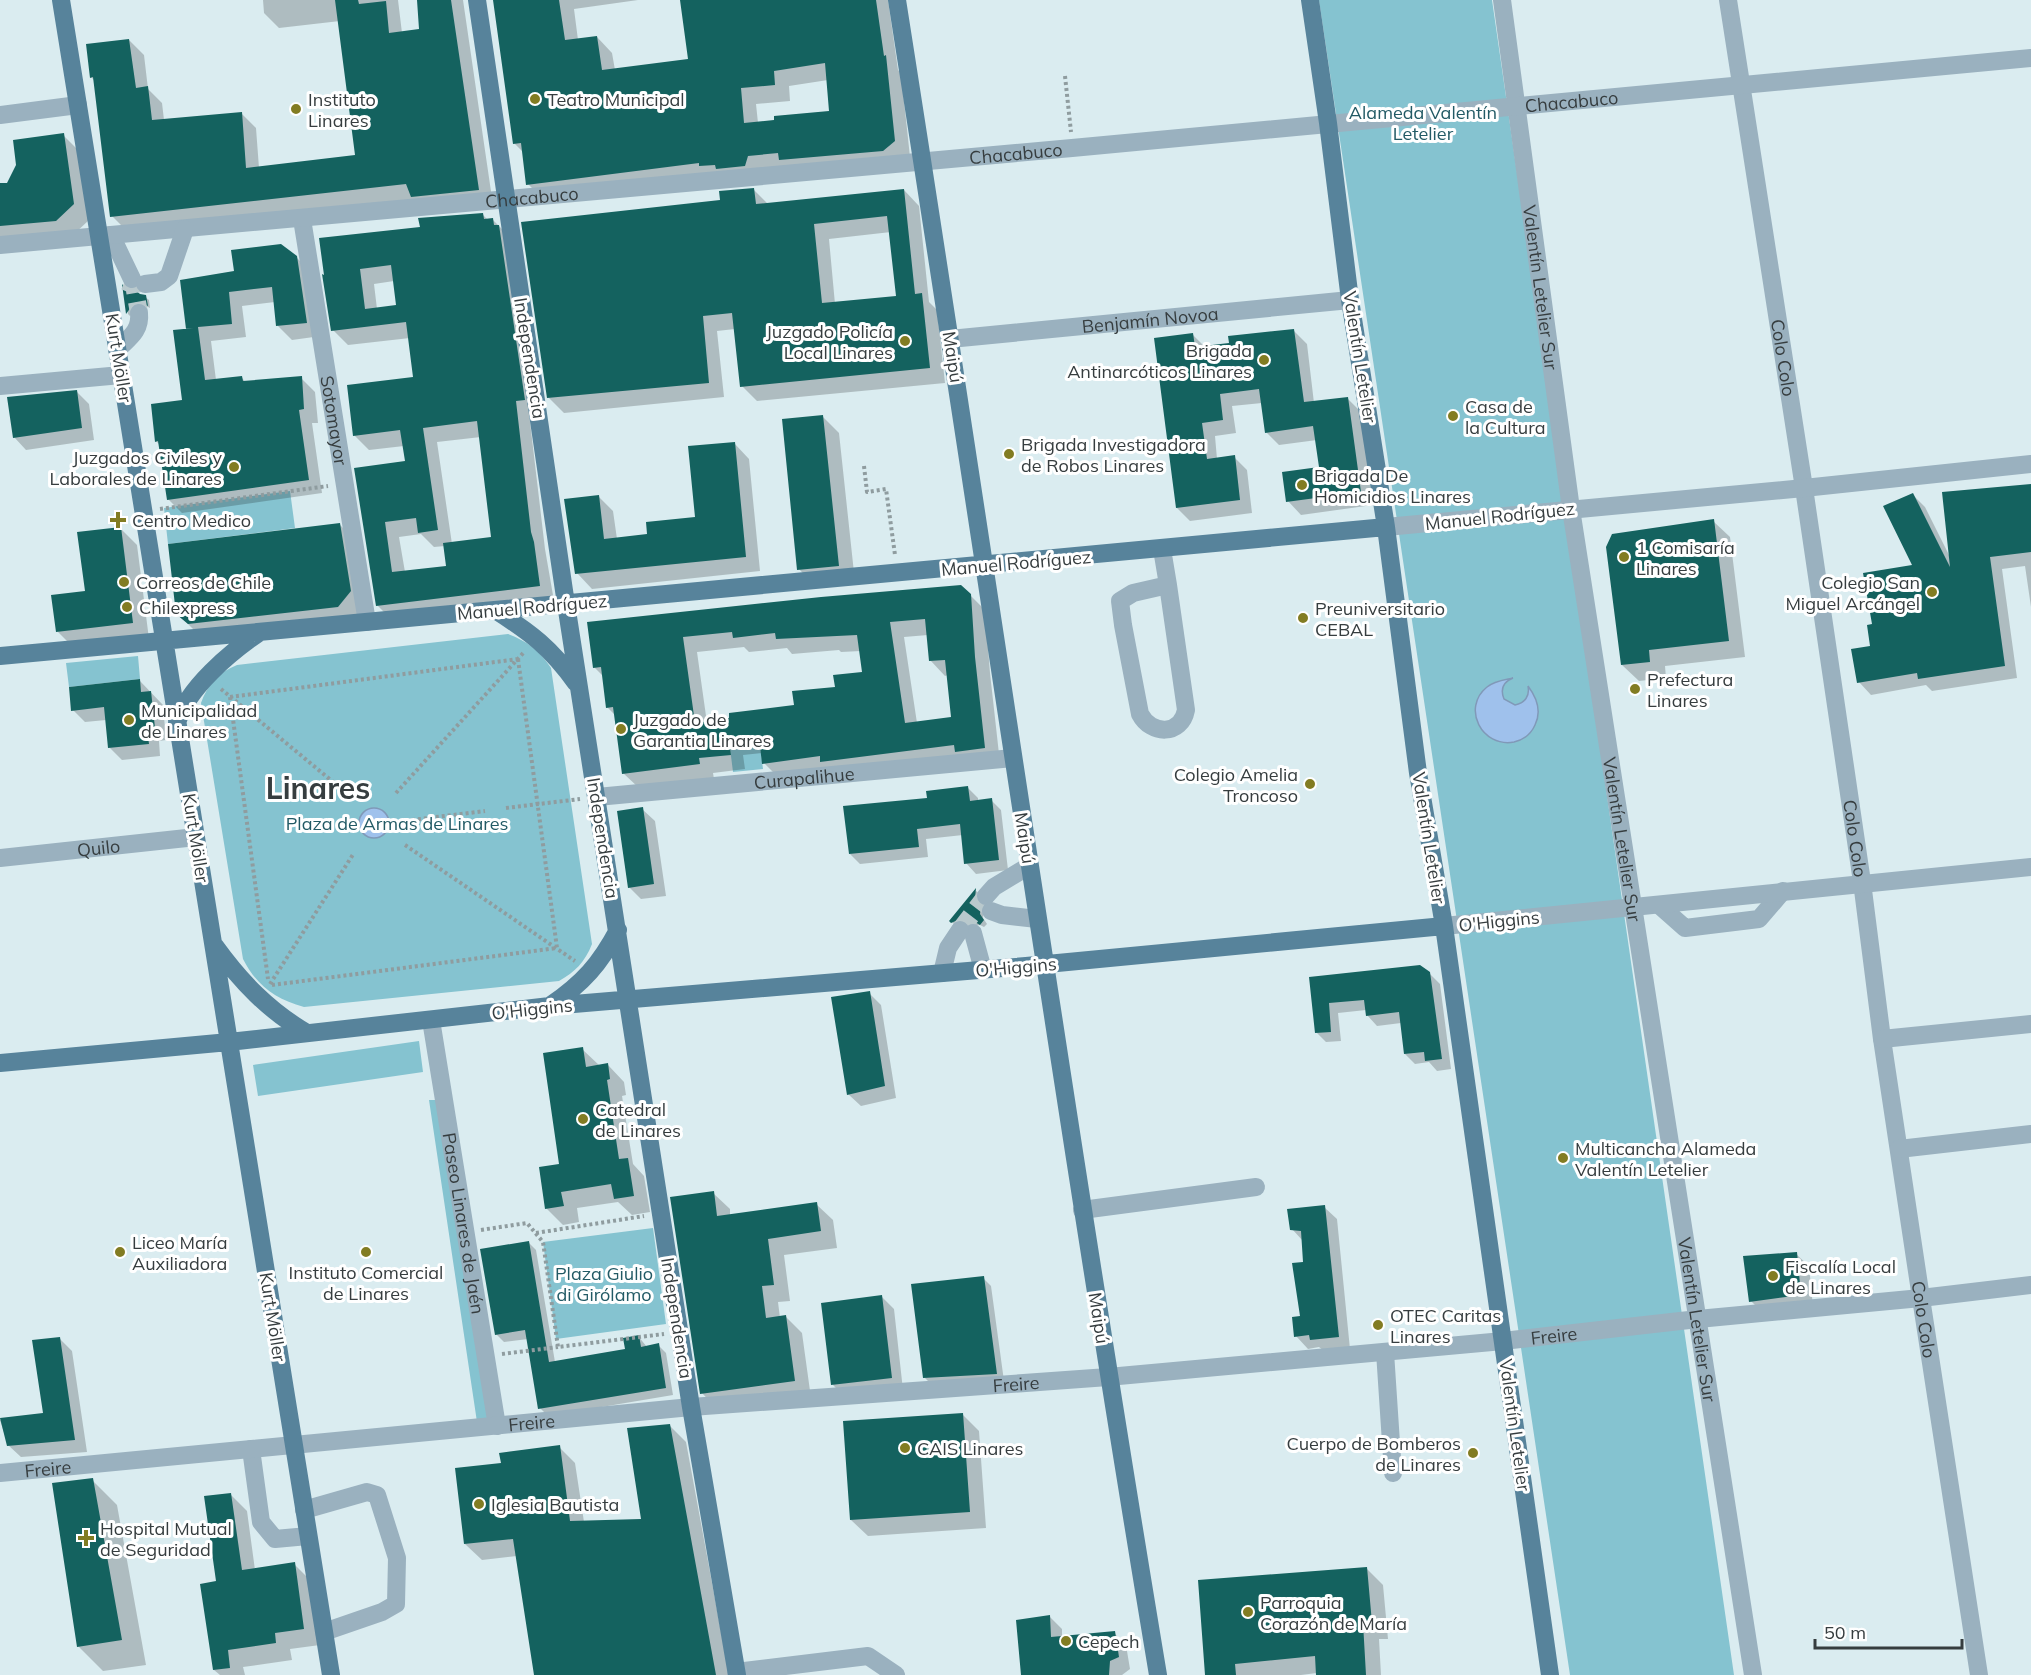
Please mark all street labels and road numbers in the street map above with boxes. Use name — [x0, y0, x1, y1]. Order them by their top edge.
street label: Chacabuco — [1524, 85, 1619, 117]
street label: Chacabuco — [968, 137, 1063, 169]
street label: Chacabuco — [484, 181, 579, 213]
street label: Valentín Letelier Sur — [1518, 203, 1564, 372]
street label: Valentín Letelier — [1338, 289, 1382, 425]
street label: Independencia — [509, 296, 551, 420]
street label: Benjamín Novoa — [1081, 301, 1219, 338]
street label: Kurt Möller — [101, 312, 137, 405]
street label: Colo Colo — [1766, 317, 1801, 398]
street label: Maipú — [938, 330, 968, 384]
street label: Sotomayor — [316, 374, 353, 467]
street label: Manuel Rodríguez — [1424, 497, 1576, 535]
street label: Manuel Rodríguez — [940, 545, 1092, 581]
street label: Manuel Rodríguez — [456, 589, 608, 625]
street label: Valentín Letelier Sur — [1598, 755, 1647, 924]
street label: Curapalihue — [753, 761, 855, 794]
street label: Valentín Letelier — [1407, 770, 1451, 906]
street label: Independencia — [582, 776, 624, 900]
street label: Kurt Möller — [178, 792, 214, 885]
street label: Colo Colo — [1839, 798, 1873, 879]
street label: Maipú — [1010, 811, 1040, 865]
street label: Quilo — [76, 834, 121, 861]
street label: O'Higgins — [1457, 905, 1541, 937]
street label: O'Higgins — [974, 952, 1058, 982]
street label: O'Higgins — [490, 993, 574, 1025]
street label: Paseo Linares de Jaén — [438, 1131, 490, 1316]
street label: Valentín Letelier Sur — [1673, 1236, 1722, 1404]
street label: Independencia — [656, 1256, 698, 1380]
street label: Kurt Möller — [255, 1271, 291, 1364]
street label: Colo Colo — [1907, 1279, 1942, 1360]
street label: Maipú — [1084, 1291, 1114, 1345]
street label: Freire — [1529, 1321, 1578, 1349]
street label: Valentín Letelier — [1494, 1357, 1536, 1493]
street label: Freire — [992, 1370, 1040, 1397]
street label: Freire — [507, 1409, 556, 1436]
street label: Freire — [23, 1455, 72, 1482]

